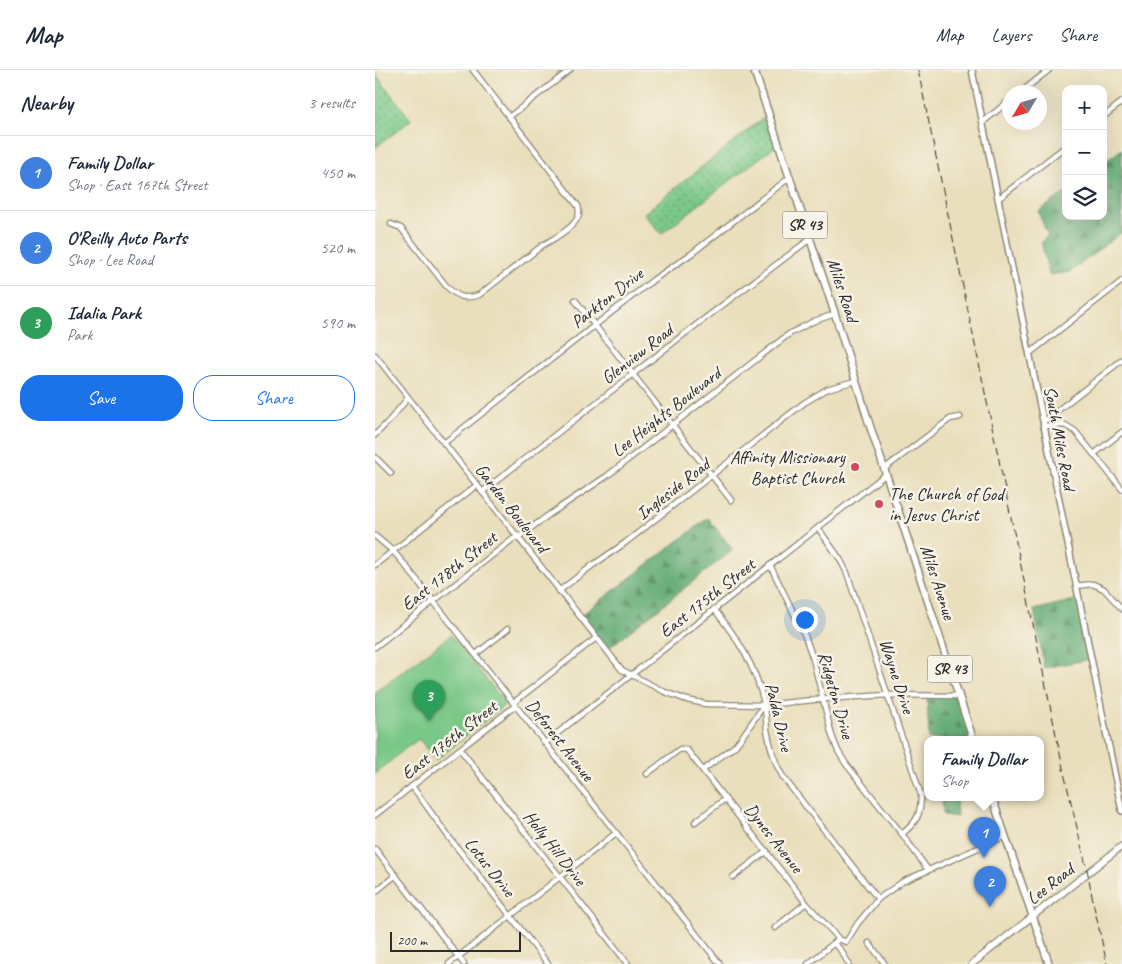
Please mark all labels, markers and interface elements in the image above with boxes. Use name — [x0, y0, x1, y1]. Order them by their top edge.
text: Map — [25, 20, 62, 50]
text: Map — [936, 24, 964, 46]
text: Layers — [992, 24, 1031, 46]
text: Share — [1059, 24, 1097, 46]
north arrow — [1002, 85, 1047, 130]
map controls — [1062, 85, 1107, 220]
button: + — [1062, 85, 1107, 130]
text: Nearby — [20, 90, 73, 116]
text: 3 results — [308, 93, 355, 113]
button: − — [1062, 130, 1107, 175]
text: Family Dollar — [67, 151, 153, 175]
text: 1 — [32, 163, 40, 183]
text: 450 m — [321, 163, 355, 183]
text: Shop · East 167th Street — [67, 175, 208, 195]
button: layers — [1062, 175, 1107, 220]
road number: SR 43 — [783, 212, 827, 238]
text: O'Reilly Auto Parts — [67, 226, 187, 250]
text: 2 — [32, 238, 40, 258]
text: 520 m — [321, 238, 355, 258]
text: Shop · Lee Road — [67, 250, 153, 270]
street label: Miles Road — [822, 255, 865, 328]
street label: Parkton Drive — [567, 262, 648, 333]
text: Idalia Park — [67, 301, 141, 325]
text: 3 — [32, 313, 40, 333]
text: 590 m — [321, 313, 355, 333]
street label: Glenview Road — [597, 317, 680, 389]
text: Park — [67, 325, 92, 345]
street label: Lee Heights Boulevard — [607, 361, 727, 462]
button: Save — [20, 375, 183, 421]
button: Share — [193, 375, 355, 421]
street label: South Miles Road — [1039, 384, 1081, 495]
place label: Affinity Missionary Baptist Church — [730, 446, 847, 489]
street label: Ingleside Road — [632, 452, 716, 525]
street label: Garden Boulevard — [470, 459, 555, 559]
marker: Affinity Missionary Baptist Church — [849, 461, 861, 473]
place label: The Church of God in Jesus Christ — [889, 483, 1006, 526]
marker: The Church of God in Jesus Christ — [873, 498, 885, 510]
street label: East 178th Street — [397, 526, 503, 615]
street label: Miles Avenue — [916, 542, 961, 623]
street label: East 175th Street — [655, 553, 761, 642]
your location — [792, 607, 818, 633]
street label: Wayne Drive — [875, 636, 920, 717]
street label: Ridgeton Drive — [813, 649, 859, 742]
road number: SR 43 — [927, 656, 973, 682]
pin: 3 — [413, 680, 445, 721]
street label: Palda Drive — [760, 681, 798, 754]
street label: East 176th Street — [397, 695, 503, 784]
street label: Deforest Avenue — [521, 695, 600, 786]
popup — [924, 736, 1044, 801]
text: Family Dollar — [941, 747, 1027, 771]
text: Shop — [941, 771, 968, 791]
street label: Dynes Avenue — [740, 799, 809, 878]
street label: Holly Hill Drive — [519, 806, 592, 891]
pin: 1 — [968, 817, 1000, 858]
street label: Lotus Drive — [460, 833, 521, 902]
street label: Lee Road — [1022, 857, 1080, 909]
pin: 2 — [974, 866, 1006, 907]
scale bar — [390, 929, 521, 952]
text: 200 m — [397, 932, 427, 949]

